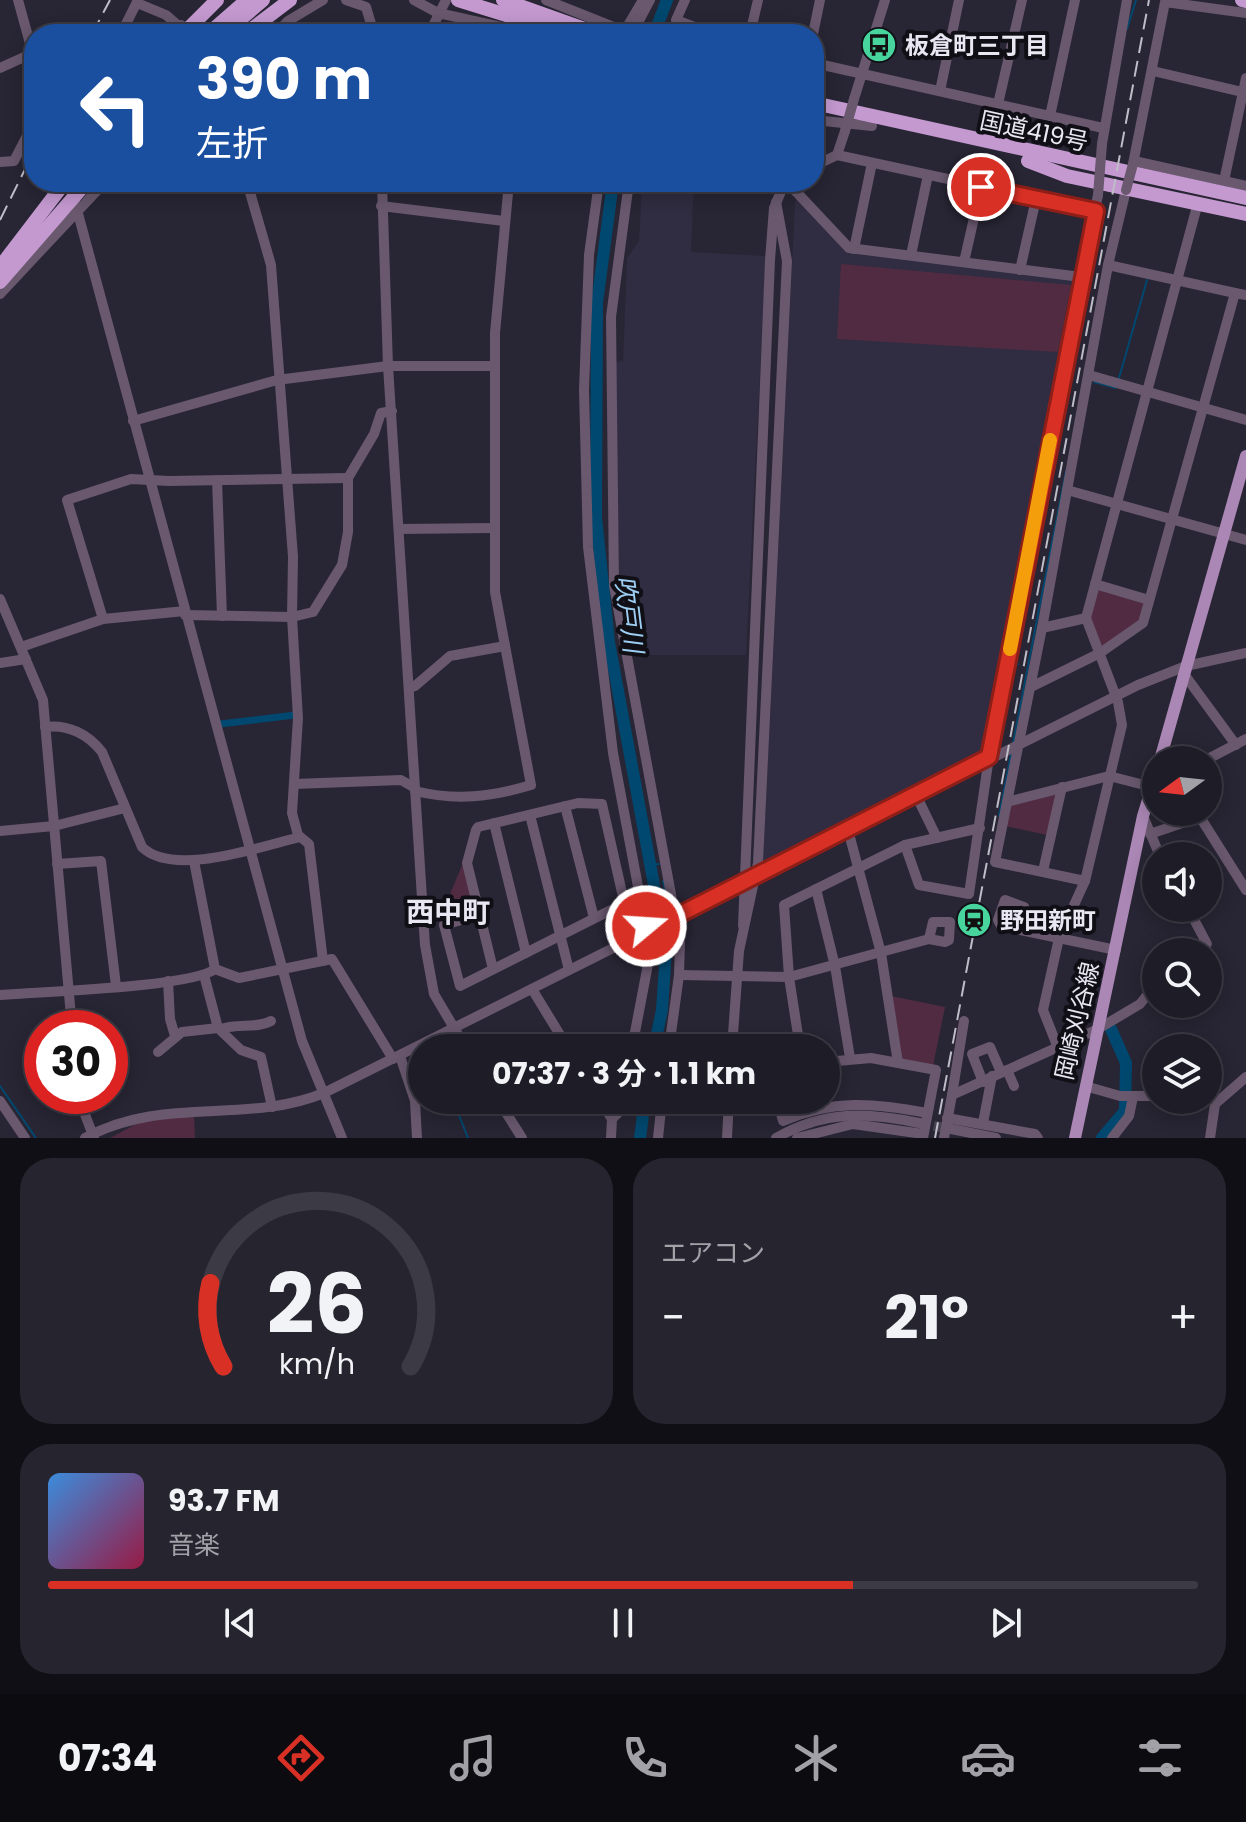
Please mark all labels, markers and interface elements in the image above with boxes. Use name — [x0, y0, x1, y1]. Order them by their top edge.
bus stop icon: 板倉町三丁目 — [860, 26, 898, 64]
place label: 板倉町三丁目 — [905, 29, 1049, 62]
text: 390 m — [196, 40, 372, 119]
icon: left — [64, 56, 168, 160]
street label: 国道419号 — [977, 103, 1091, 159]
text: 左折 — [196, 118, 268, 169]
pin — [947, 153, 1015, 221]
icon: arrive — [959, 165, 1003, 209]
water label: 吹戸川 — [606, 573, 652, 658]
north arrow — [1142, 746, 1222, 826]
map controls — [1142, 746, 1222, 1114]
button: sound — [1142, 842, 1222, 922]
position arrow — [604, 884, 688, 968]
district label: 西中町 — [406, 893, 490, 932]
station icon: 野田新町 — [955, 901, 993, 939]
place label: 野田新町 — [1000, 904, 1096, 937]
button: search — [1142, 938, 1222, 1018]
street label: 岡崎刈谷線 — [1047, 959, 1107, 1083]
speed limit sign: 30 — [24, 1010, 128, 1114]
button: layers — [1142, 1034, 1222, 1114]
text: 07:37 · 3 分 · 1.1 km — [492, 1052, 756, 1095]
text: エアコン — [661, 1235, 765, 1271]
text: 26 — [266, 1246, 367, 1362]
text: 21° — [884, 1276, 969, 1360]
text: − — [661, 1287, 685, 1348]
text: + — [1168, 1287, 1198, 1348]
text: km/h — [278, 1344, 355, 1384]
text: 93.7 FM — [168, 1479, 279, 1522]
text: 音楽 — [168, 1527, 220, 1563]
icon: previous — [218, 1601, 262, 1645]
icon: pause — [601, 1601, 645, 1645]
icon: next — [984, 1601, 1028, 1645]
icon: directions — [273, 1730, 329, 1786]
icon: music — [445, 1730, 501, 1786]
icon: phone — [617, 1730, 673, 1786]
icon: climate — [788, 1730, 844, 1786]
icon: car — [960, 1730, 1016, 1786]
icon: filters — [1132, 1730, 1188, 1786]
text: 07:34 — [58, 1733, 157, 1784]

